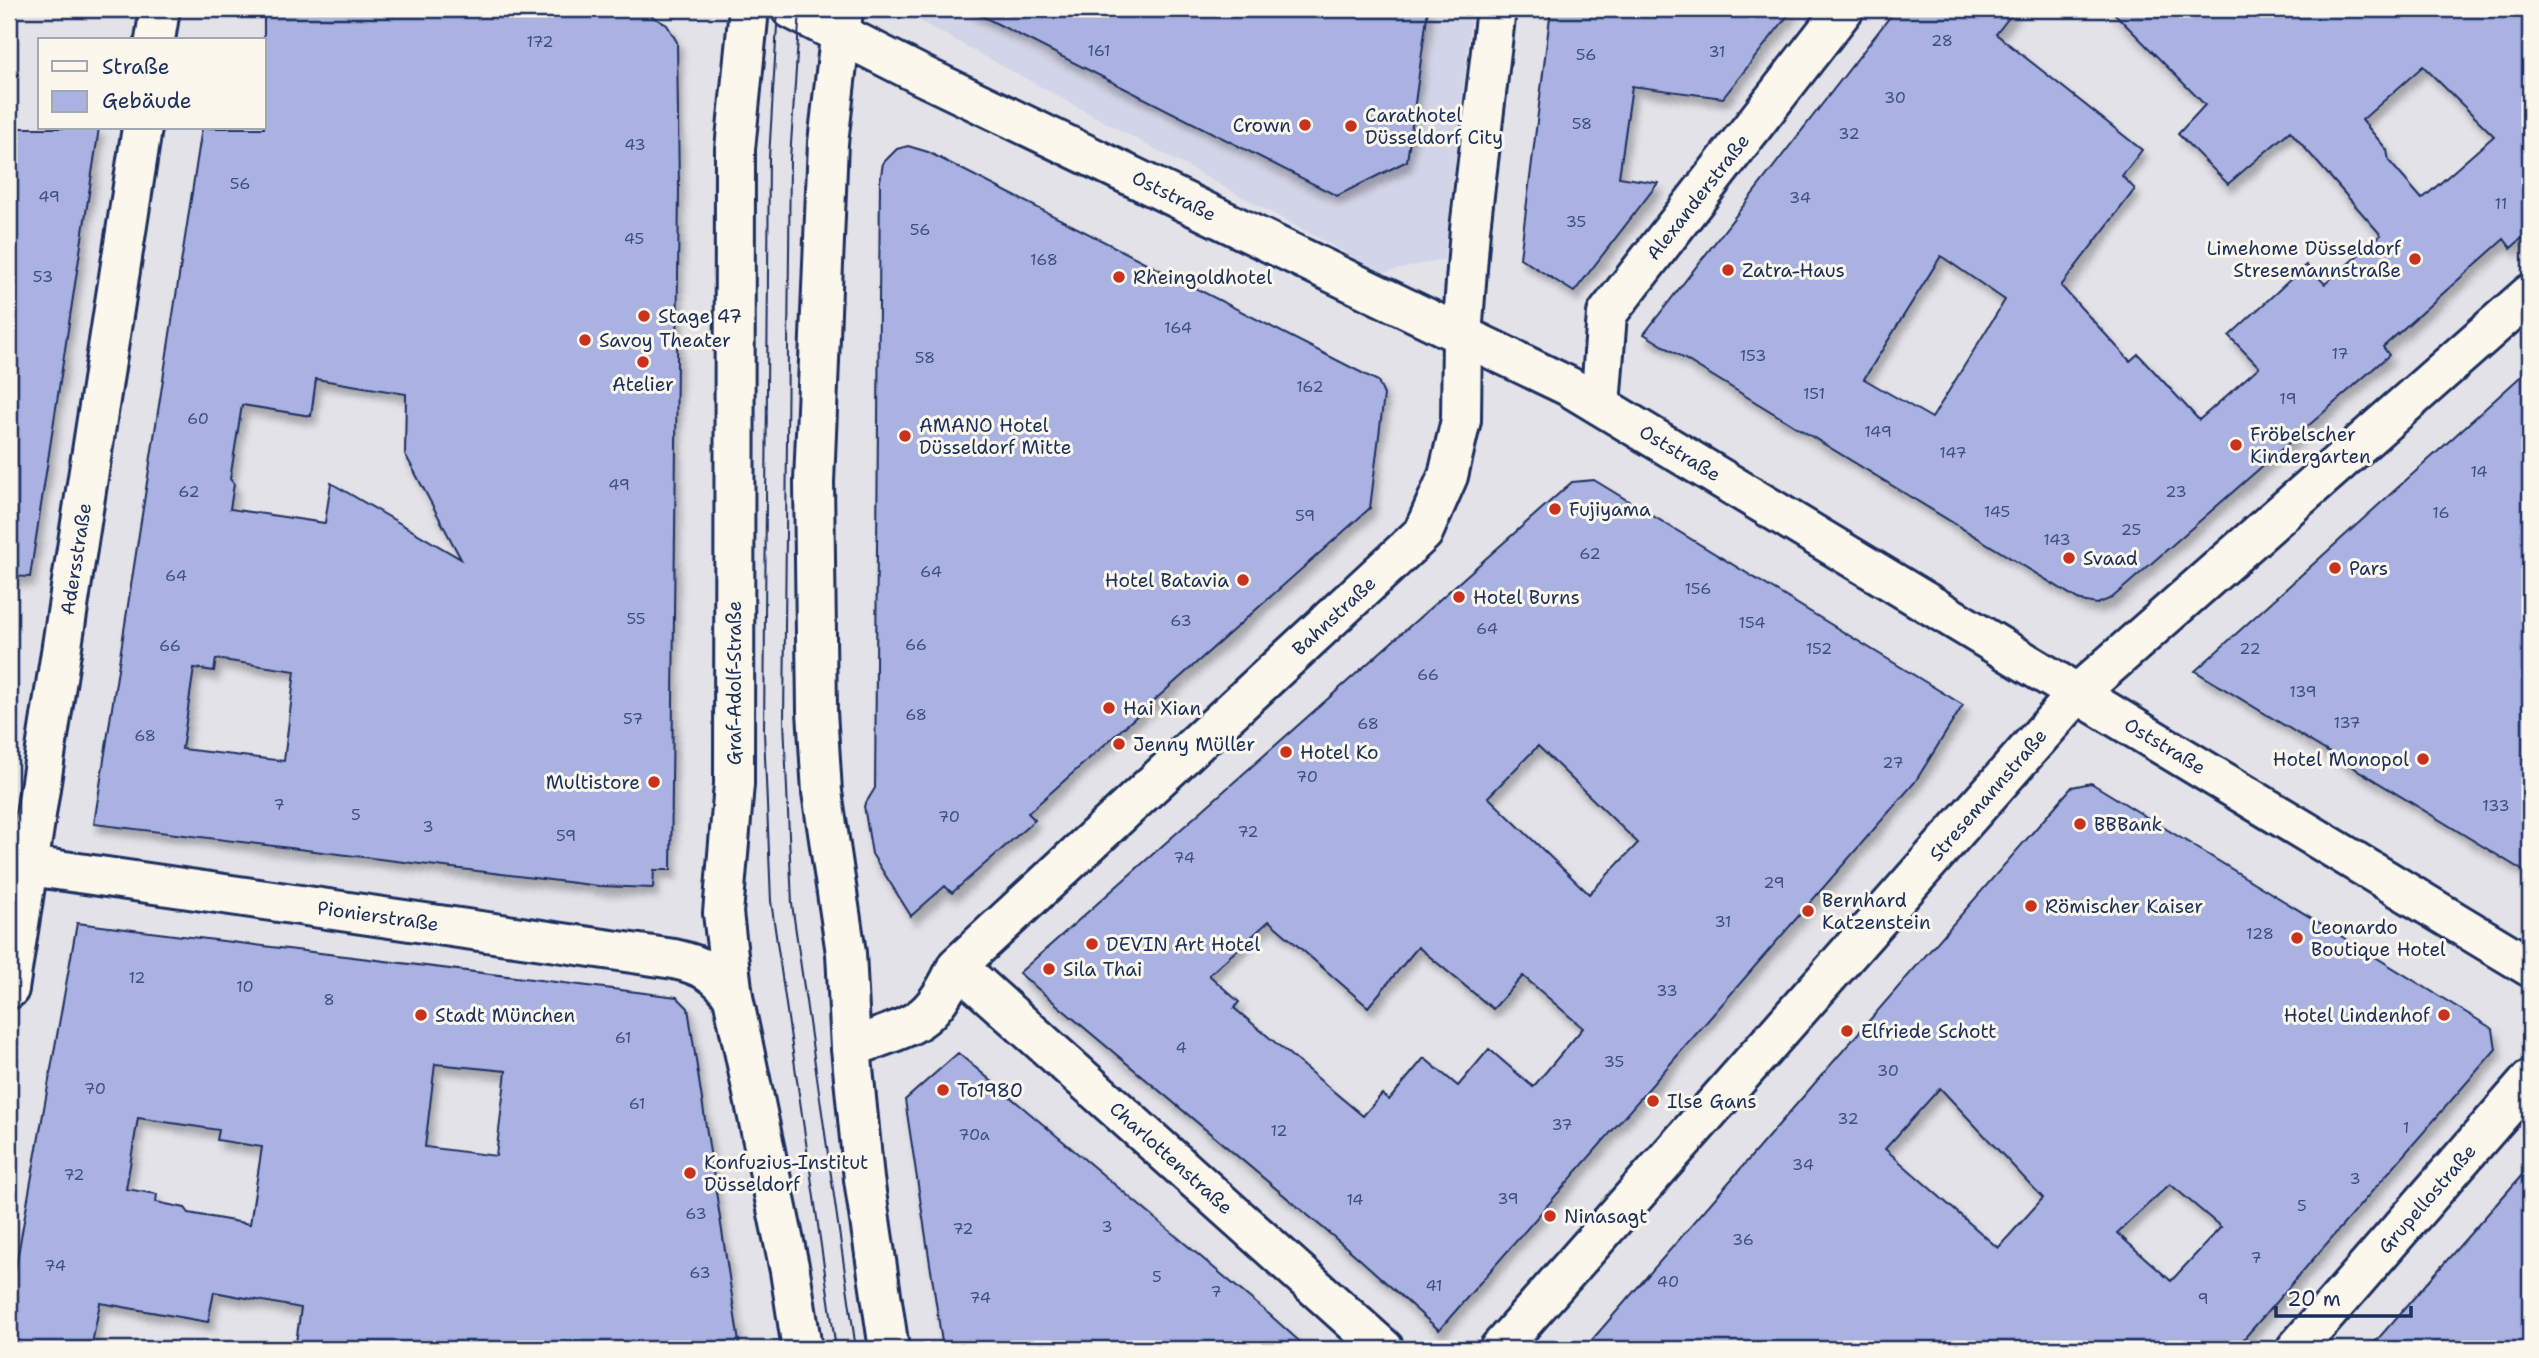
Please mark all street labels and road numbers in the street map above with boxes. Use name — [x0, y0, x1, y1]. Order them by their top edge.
street label: Alexanderstraße — [1641, 129, 1755, 265]
street label: Oststraße — [1128, 165, 1220, 227]
street label: Oststraße — [1635, 419, 1725, 487]
street label: Adersstraße — [55, 501, 97, 617]
street label: Bahnstraße — [1287, 571, 1381, 661]
street label: Graf-Adolf-Straße — [722, 601, 747, 765]
street label: Oststraße — [2120, 712, 2210, 780]
street label: Stresemannstraße — [1924, 724, 2052, 866]
street label: Pionierstraße — [316, 895, 440, 937]
street label: Charlottenstraße — [1104, 1096, 1238, 1220]
street label: Grupellostraße — [2373, 1139, 2481, 1259]

